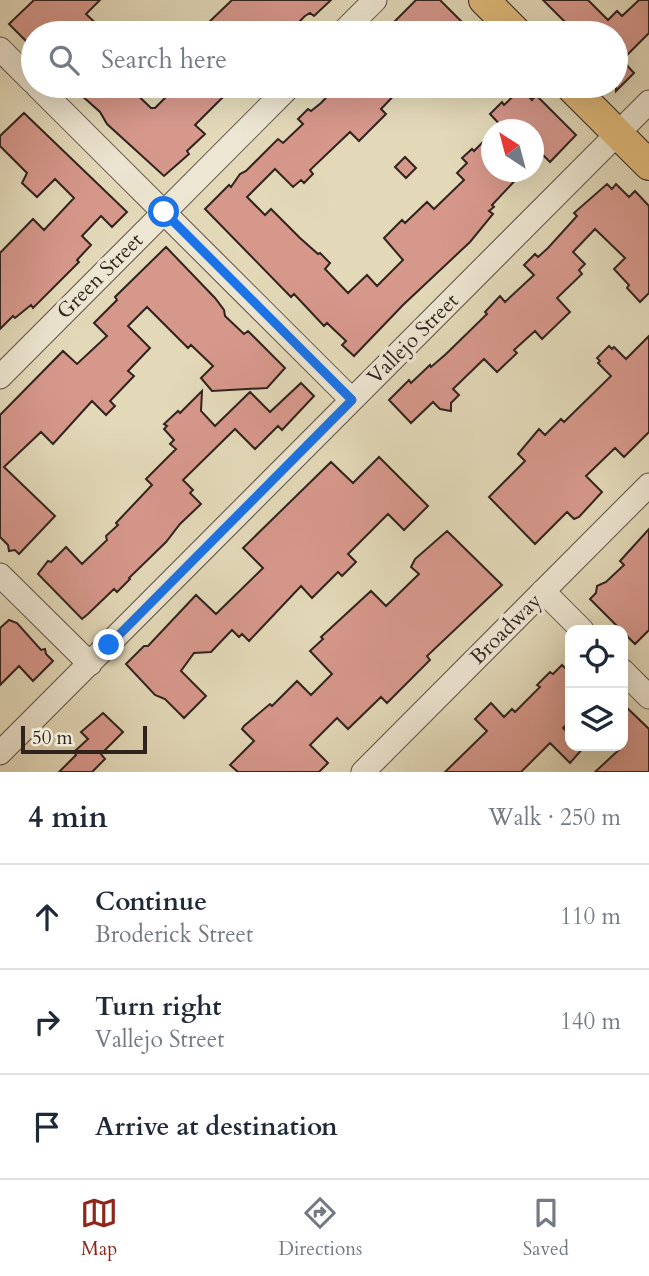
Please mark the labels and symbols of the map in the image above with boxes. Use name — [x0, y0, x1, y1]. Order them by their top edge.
north arrow — [481, 119, 544, 182]
route start — [148, 196, 179, 227]
street label: Green Street — [50, 226, 150, 326]
street label: Vallejo Street — [361, 287, 465, 391]
street label: Broadway — [464, 587, 548, 671]
route end — [93, 629, 124, 660]
scale bar — [21, 723, 147, 755]

